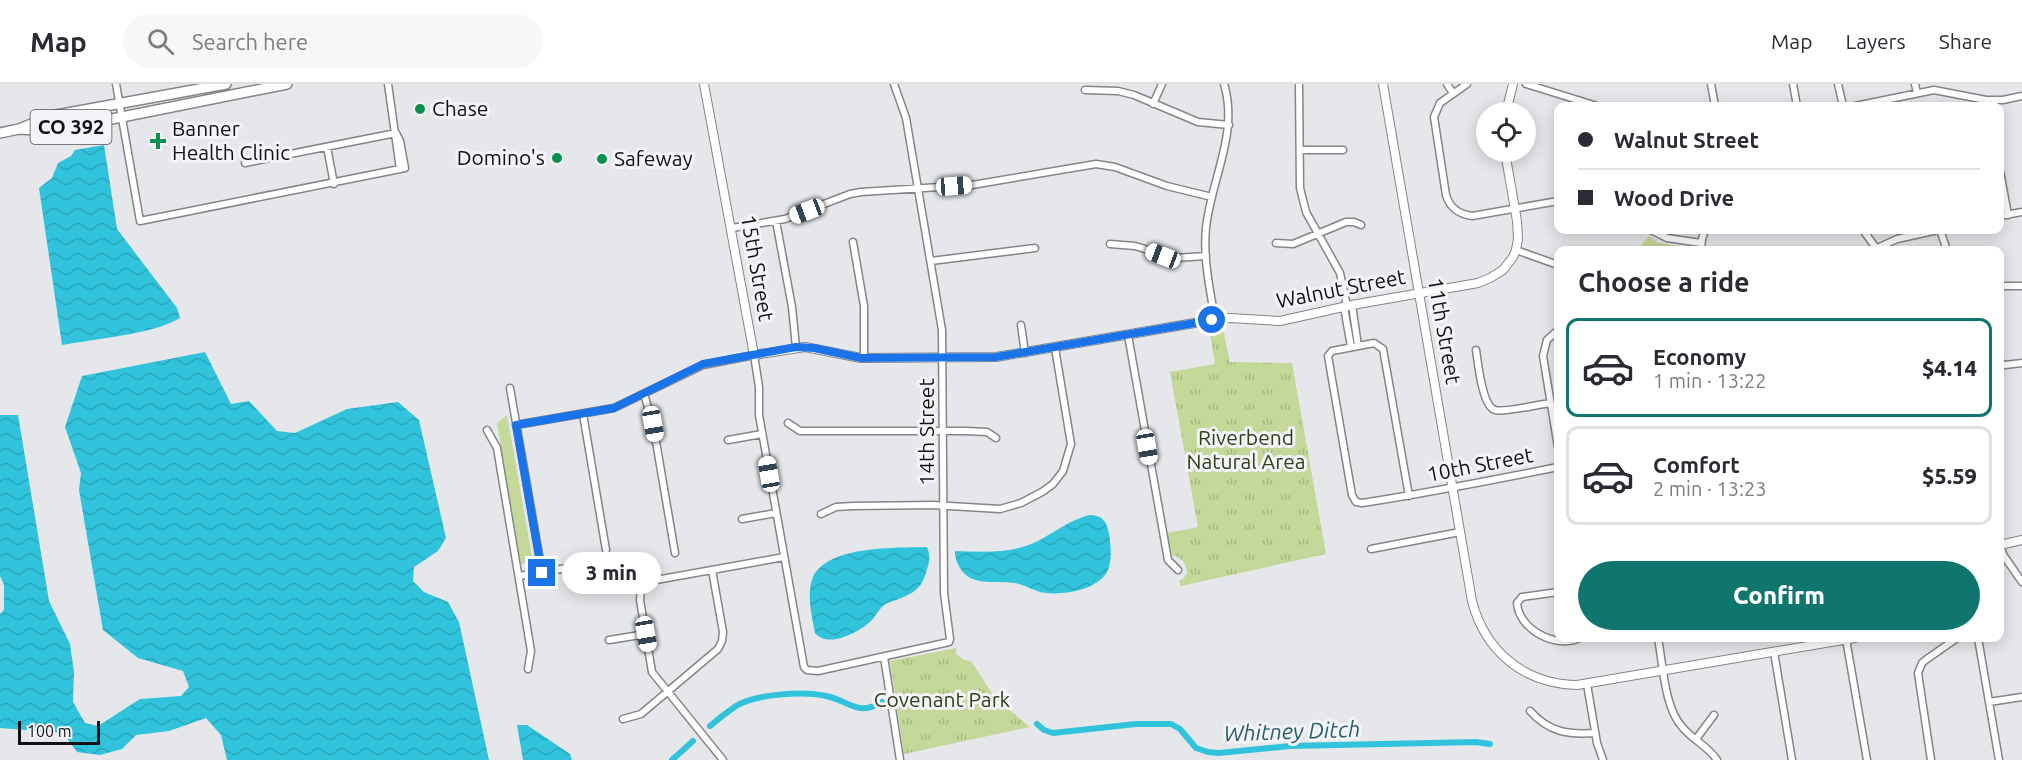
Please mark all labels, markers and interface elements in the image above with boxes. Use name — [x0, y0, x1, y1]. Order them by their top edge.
search box — [123, 14, 543, 68]
icon: search — [144, 25, 177, 58]
text: Map — [30, 26, 87, 57]
text: Search here — [192, 29, 308, 54]
text: Map — [1771, 29, 1812, 53]
text: Layers — [1845, 29, 1906, 53]
text: Share — [1939, 29, 1992, 53]
place label: Chase — [432, 96, 488, 120]
marker: Chase — [413, 102, 427, 116]
map controls — [1476, 102, 1536, 162]
button: locate — [1476, 102, 1536, 162]
road number: CO 392 — [31, 110, 112, 144]
place label: Banner Health Clinic — [172, 116, 290, 164]
text: Walnut Street — [1614, 127, 1759, 152]
marker: Banner Health Clinic — [149, 132, 167, 150]
place label: Domino's — [457, 145, 545, 169]
place label: Safeway — [614, 146, 693, 170]
marker: Domino's — [550, 151, 564, 165]
marker: Safeway — [595, 152, 609, 166]
car — [935, 176, 973, 196]
text: Wood Drive — [1614, 185, 1734, 210]
car — [787, 196, 827, 226]
street label: 15th Street — [737, 213, 779, 323]
car — [1143, 241, 1183, 271]
street label: Walnut Street — [1274, 264, 1407, 312]
text: Choose a ride — [1578, 267, 1750, 297]
street label: 11th Street — [1424, 276, 1466, 386]
route start — [1198, 306, 1225, 333]
icon: car — [1581, 341, 1635, 395]
text: Economy — [1653, 344, 1746, 369]
text: $4.14 — [1922, 355, 1977, 380]
text: 1 min · 13:22 — [1653, 369, 1767, 392]
street label: 14th Street — [914, 378, 938, 486]
car — [641, 405, 665, 443]
park label: Riverbend Natural Area — [1186, 425, 1306, 473]
car — [1135, 428, 1159, 466]
street label: 10th Street — [1425, 442, 1535, 486]
icon: car — [1581, 449, 1635, 503]
text: Comfort — [1653, 452, 1740, 477]
car — [757, 455, 781, 493]
text: $5.59 — [1922, 463, 1977, 488]
text: 2 min · 13:23 — [1653, 477, 1767, 500]
callout: 3 min — [563, 552, 662, 594]
route end — [528, 559, 555, 586]
text: 3 min — [586, 561, 637, 584]
button: Confirm — [1578, 561, 1980, 630]
car — [634, 615, 658, 653]
park label: Covenant Park — [874, 687, 1011, 711]
water label: Whitney Ditch — [1223, 716, 1361, 745]
scale bar — [18, 718, 100, 746]
text: 100 m — [27, 722, 72, 740]

